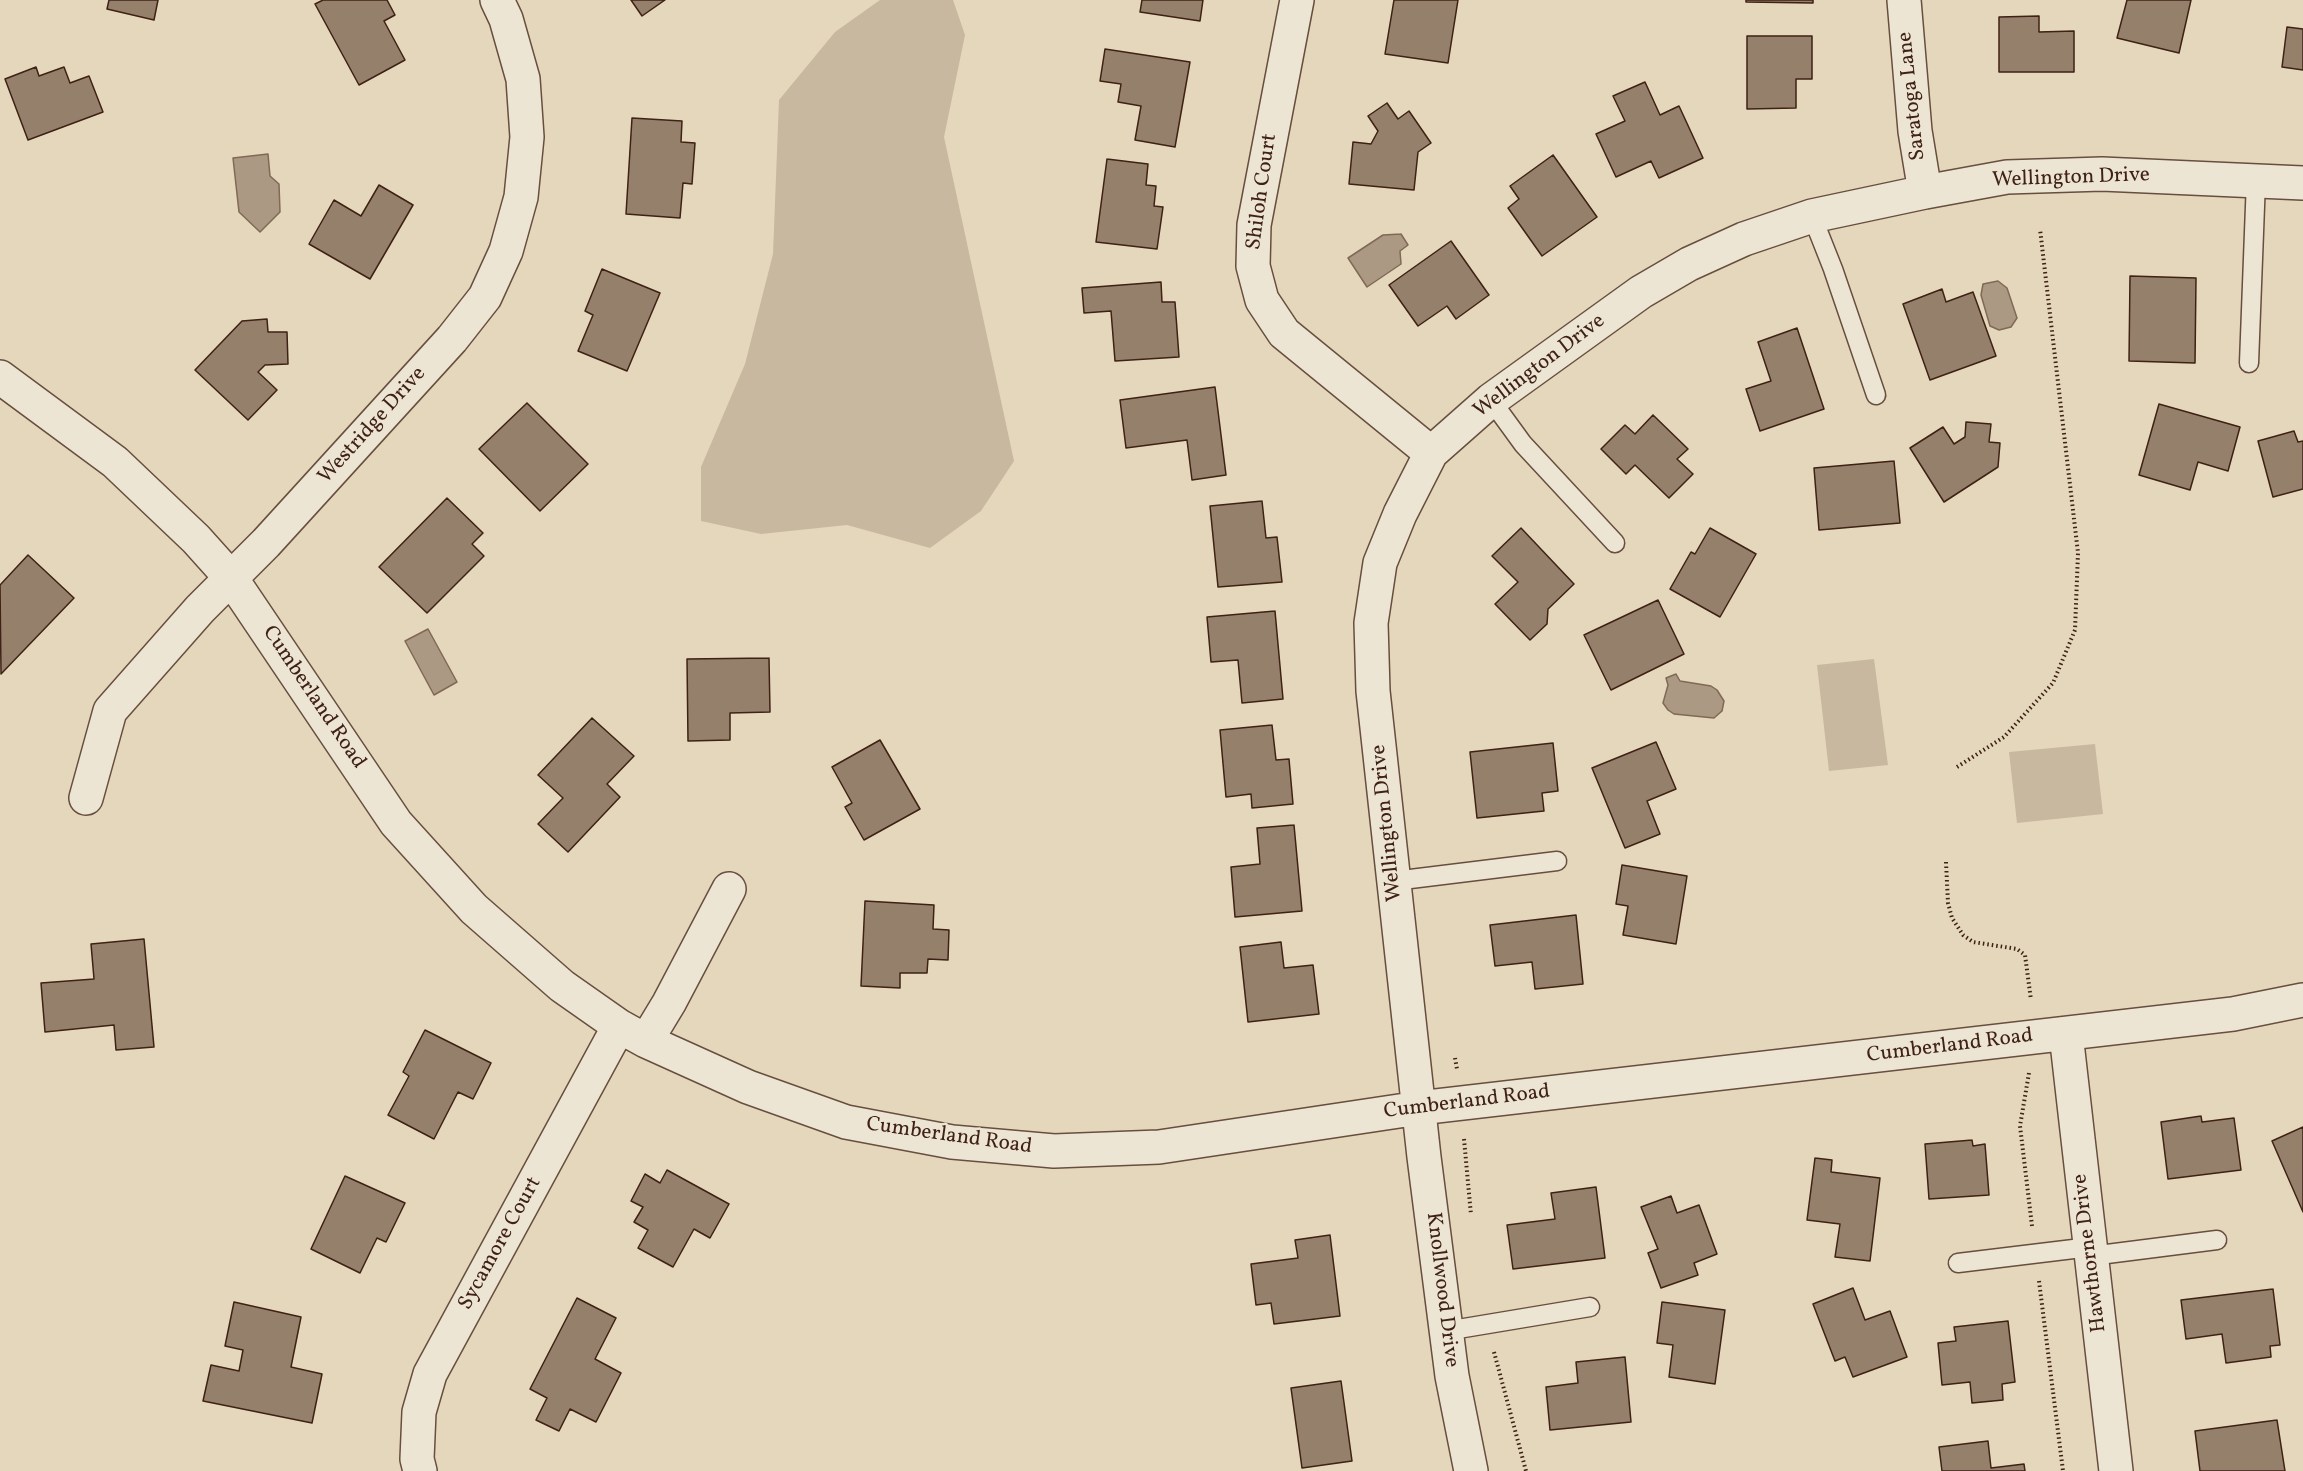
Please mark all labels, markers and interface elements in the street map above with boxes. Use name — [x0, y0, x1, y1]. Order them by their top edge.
street label: Saratoga Lane — [1894, 30, 1932, 162]
street label: Shiloh Court — [1242, 132, 1284, 252]
street label: Wellington Drive — [1992, 164, 2150, 194]
street label: Wellington Drive — [1469, 309, 1611, 425]
street label: Westridge Drive — [314, 362, 432, 490]
street label: Cumberland Road — [256, 622, 370, 774]
street label: Wellington Drive — [1367, 743, 1409, 903]
street label: Cumberland Road — [1866, 1024, 2034, 1070]
street label: Cumberland Road — [1383, 1080, 1551, 1126]
street label: Cumberland Road — [865, 1113, 1033, 1161]
street label: Hawthorne Drive — [2069, 1172, 2113, 1334]
street label: Sycamore Court — [454, 1173, 548, 1315]
street label: Knollwood Drive — [1419, 1211, 1463, 1369]

